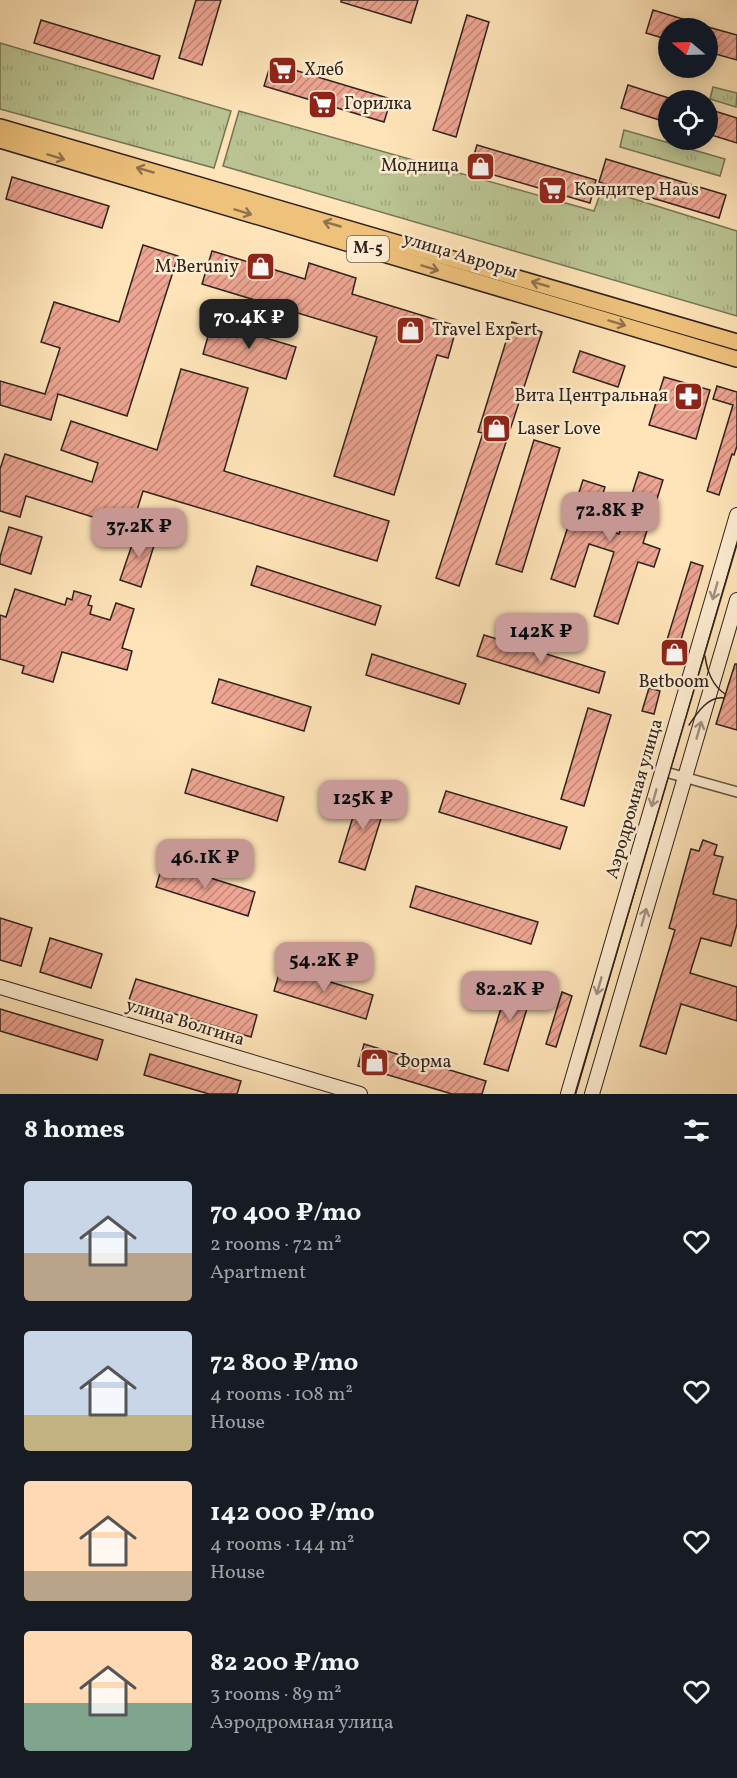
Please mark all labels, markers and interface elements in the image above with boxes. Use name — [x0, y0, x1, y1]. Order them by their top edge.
north arrow — [658, 18, 718, 78]
map controls — [658, 18, 718, 150]
supermarket icon: Хлеб — [267, 54, 299, 86]
place label: Хлеб — [304, 58, 344, 83]
supermarket icon: Горилка — [307, 88, 339, 120]
button: locate — [658, 90, 718, 150]
place label: Горилка — [344, 92, 412, 117]
shop icon: Модница — [464, 150, 496, 182]
one-way arrow — [46, 152, 65, 163]
place label: Модница — [381, 154, 459, 179]
one-way arrow — [136, 163, 155, 175]
supermarket icon: Кондитер Haus — [537, 174, 569, 206]
place label: Кондитер Haus — [574, 178, 699, 203]
one-way arrow — [233, 207, 252, 218]
one-way arrow — [323, 218, 342, 229]
street label: улица Авроры — [400, 227, 521, 285]
road number: М-5 — [347, 236, 389, 262]
shop icon: M.Beruniy — [244, 251, 276, 283]
place label: M.Beruniy — [155, 255, 239, 280]
one-way arrow — [420, 263, 439, 274]
one-way arrow — [531, 278, 550, 289]
pin: 70.4K ₽ — [194, 299, 304, 350]
text: 70.4K ₽ — [213, 304, 285, 332]
shop icon: Travel Expert — [395, 314, 427, 346]
place label: Travel Expert — [432, 318, 538, 343]
one-way arrow — [607, 318, 626, 329]
pharmacy icon: Вита Центральная — [673, 380, 705, 412]
place label: Вита Центральная — [515, 384, 668, 409]
shop icon: Laser Love — [480, 413, 512, 445]
place label: Laser Love — [517, 417, 601, 442]
pin: 72.8K ₽ — [555, 492, 665, 543]
text: 72.8K ₽ — [576, 497, 644, 525]
pin: 37.2K ₽ — [84, 508, 194, 559]
text: 37.2K ₽ — [106, 513, 172, 541]
one-way arrow — [709, 581, 720, 600]
pin: 142K ₽ — [492, 613, 590, 664]
text: 142K ₽ — [510, 618, 572, 646]
shop icon: Betboom — [658, 637, 690, 669]
place label: Betboom — [639, 670, 710, 695]
street label: Аэродромная улица — [600, 716, 670, 882]
one-way arrow — [694, 721, 705, 740]
pin: 125K ₽ — [314, 780, 412, 831]
text: 125K ₽ — [333, 785, 393, 813]
one-way arrow — [648, 789, 659, 808]
pin: 46.1K ₽ — [150, 839, 260, 890]
text: 46.1K ₽ — [171, 844, 239, 872]
one-way arrow — [639, 908, 650, 927]
pin: 54.2K ₽ — [269, 942, 379, 993]
text: 54.2K ₽ — [289, 947, 359, 975]
pin: 82.2K ₽ — [455, 971, 565, 1022]
text: 82.2K ₽ — [475, 976, 545, 1004]
one-way arrow — [593, 976, 604, 995]
street label: улица Волгина — [122, 993, 248, 1053]
shop icon: Форма — [359, 1046, 391, 1078]
place label: Форма — [396, 1050, 451, 1075]
text: 8 homes — [24, 1112, 125, 1148]
icon: filters — [680, 1114, 713, 1147]
text: 70 400 ₽/mo — [210, 1195, 361, 1231]
icon: home — [72, 1205, 144, 1277]
icon: heart — [680, 1225, 713, 1258]
text: 2 rooms · 72 m² — [210, 1231, 342, 1259]
text: Apartment — [210, 1259, 306, 1287]
text: 72 800 ₽/mo — [210, 1345, 358, 1381]
icon: home — [72, 1355, 144, 1427]
icon: heart — [680, 1375, 713, 1408]
text: 4 rooms · 108 m² — [210, 1381, 353, 1409]
text: House — [210, 1409, 265, 1437]
text: 142 000 ₽/mo — [210, 1495, 375, 1531]
icon: home — [72, 1505, 144, 1577]
icon: heart — [680, 1525, 713, 1558]
text: 4 rooms · 144 m² — [210, 1531, 355, 1559]
text: House — [210, 1559, 265, 1587]
text: 82 200 ₽/mo — [210, 1645, 359, 1681]
icon: home — [72, 1655, 144, 1727]
icon: heart — [680, 1675, 713, 1708]
text: 3 rooms · 89 m² — [210, 1681, 342, 1709]
text: Аэродромная улица — [210, 1709, 394, 1737]

